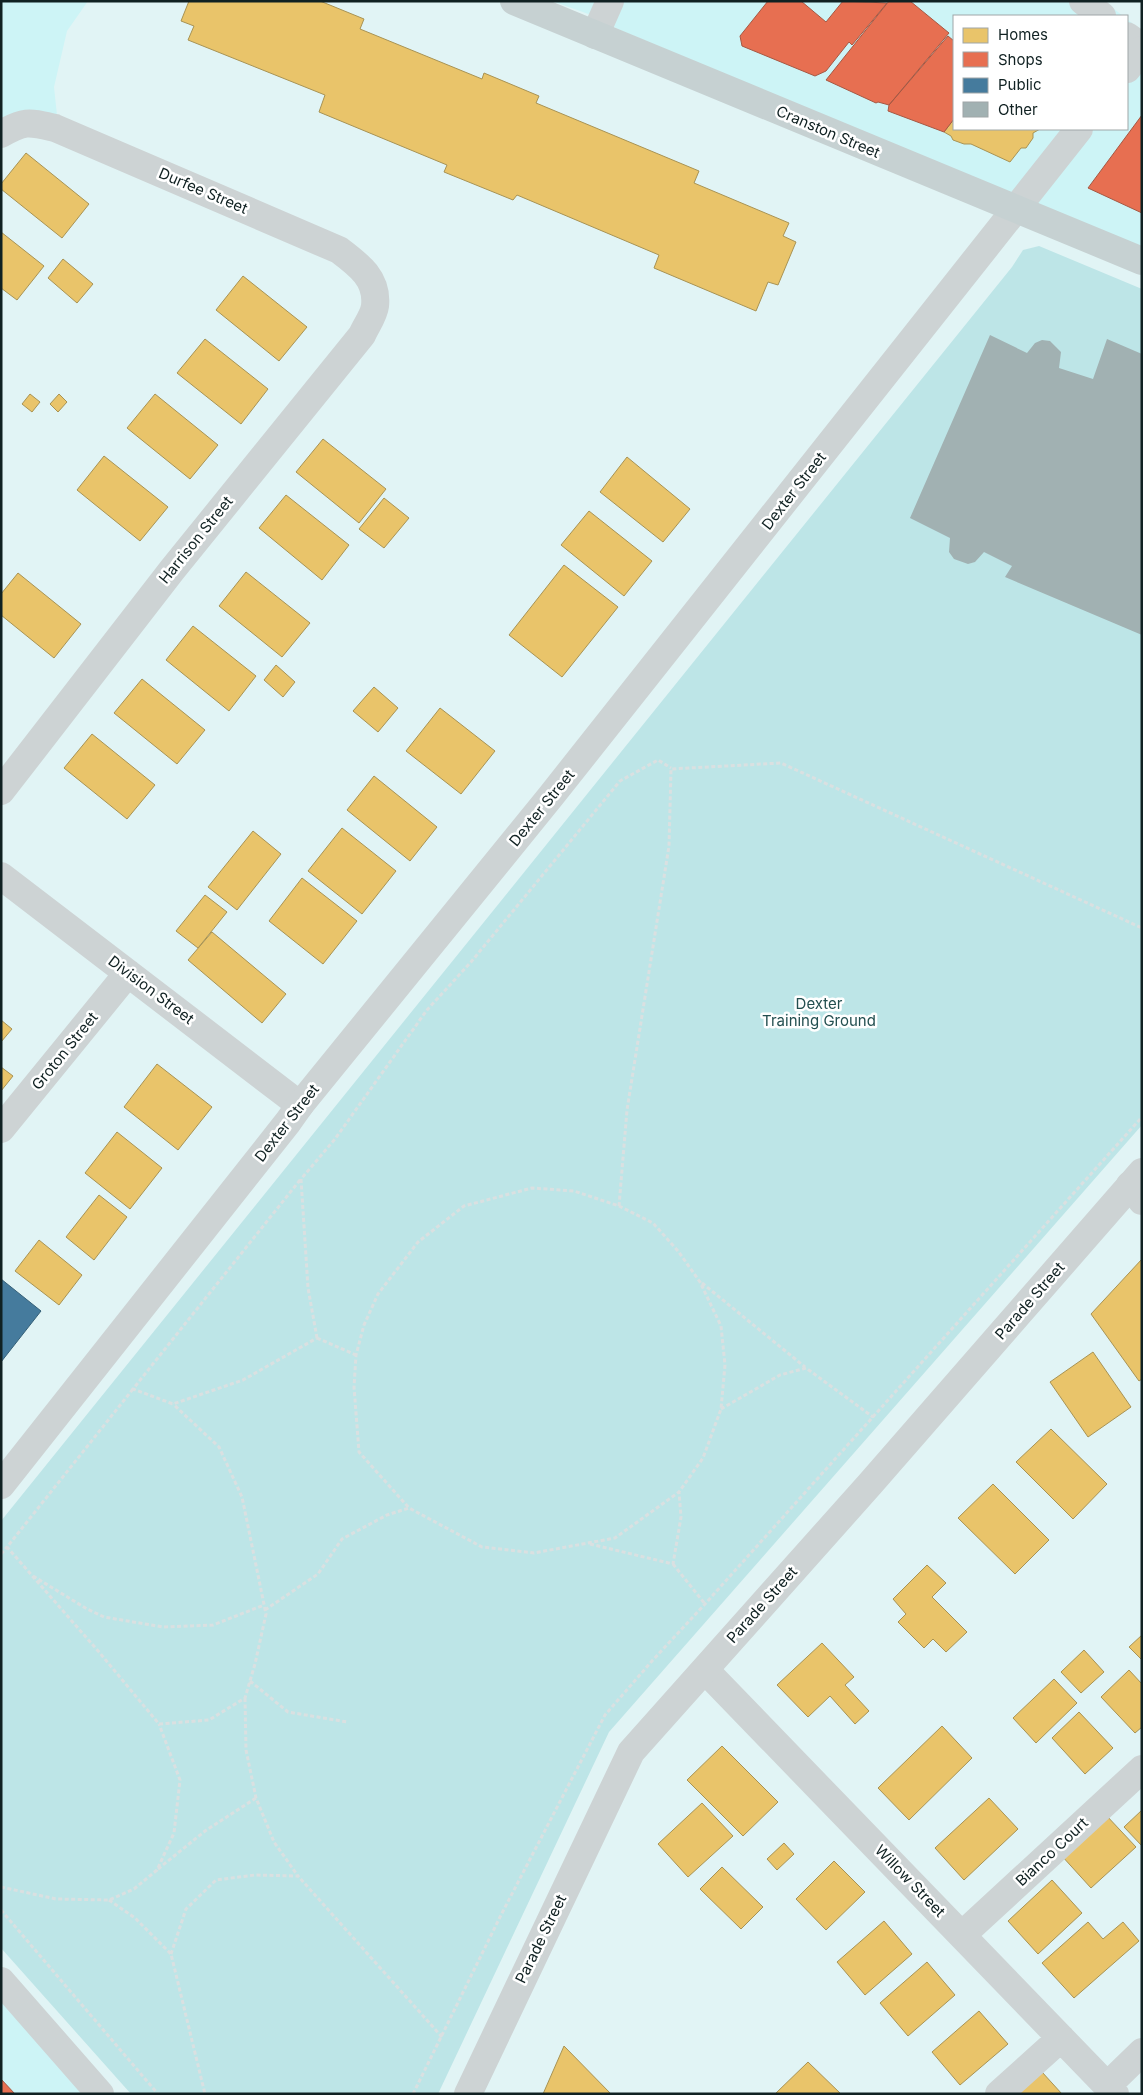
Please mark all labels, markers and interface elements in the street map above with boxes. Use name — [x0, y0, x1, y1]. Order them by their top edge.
legend — [953, 15, 1128, 130]
text: Homes — [998, 25, 1048, 44]
text: Shops — [998, 50, 1043, 69]
text: Public — [998, 75, 1041, 94]
text: Other — [998, 100, 1038, 119]
street label: Cranston Street — [773, 101, 883, 162]
street label: Durfee Street — [156, 163, 251, 218]
street label: Dexter Street — [757, 448, 830, 533]
street label: Harrison Street — [154, 492, 237, 587]
street label: Dexter Street — [505, 765, 578, 850]
street label: Division Street — [105, 951, 198, 1028]
park label: Dexter Training Ground — [762, 994, 876, 1030]
street label: Groton Street — [27, 1008, 102, 1093]
street label: Dexter Street — [250, 1080, 323, 1165]
street label: Parade Street — [991, 1258, 1069, 1343]
street label: Parade Street — [722, 1562, 801, 1647]
street label: Bianco Court — [1011, 1813, 1092, 1890]
street label: Willow Street — [871, 1841, 950, 1921]
street label: Parade Street — [511, 1891, 570, 1986]

